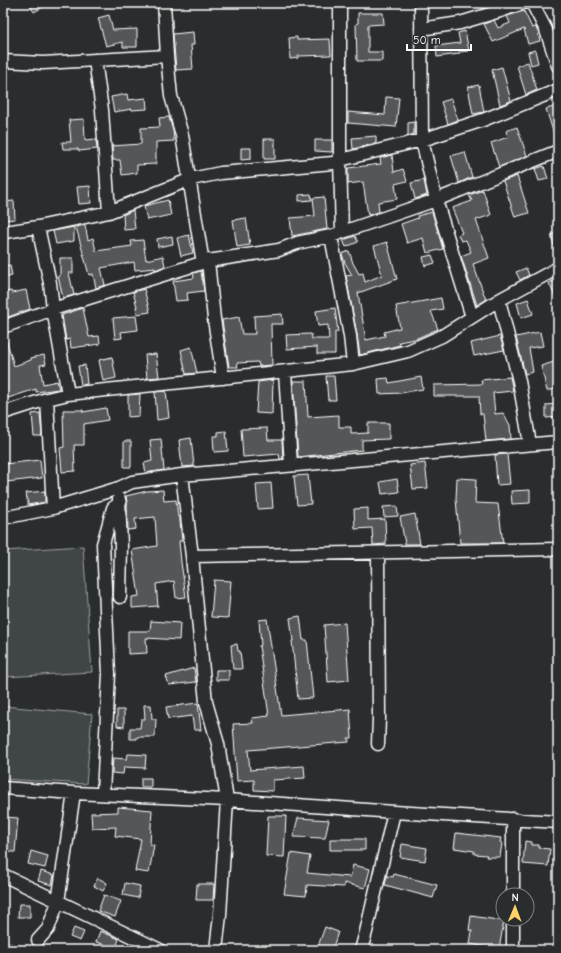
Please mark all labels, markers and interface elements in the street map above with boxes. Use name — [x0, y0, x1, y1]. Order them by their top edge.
scale bar — [407, 26, 471, 52]
text: 50 m — [413, 33, 441, 47]
north arrow — [495, 887, 535, 927]
text: N — [511, 891, 519, 904]

